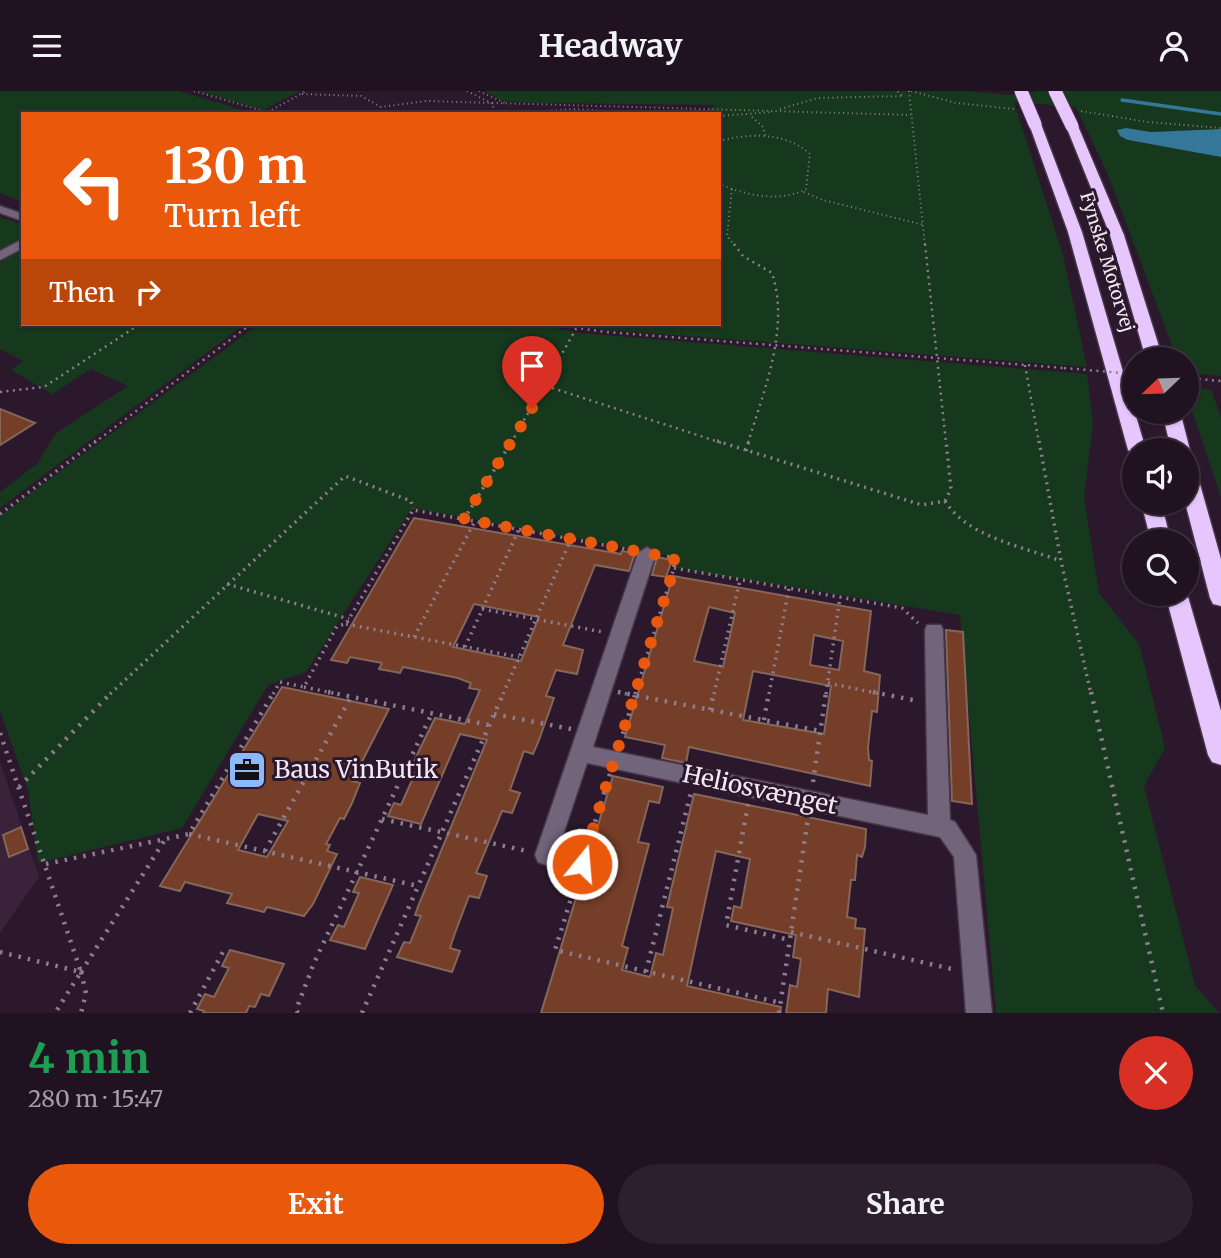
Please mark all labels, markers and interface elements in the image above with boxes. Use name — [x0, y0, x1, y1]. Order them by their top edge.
text: Headway — [538, 26, 683, 66]
icon: menu — [28, 27, 66, 65]
icon: person — [1155, 27, 1193, 65]
text: 130 m — [164, 135, 307, 196]
icon: left — [49, 140, 140, 231]
street label: Fynske Motorvej — [1075, 189, 1140, 335]
text: Turn left — [164, 196, 301, 236]
icon: right — [129, 273, 167, 311]
text: Then — [49, 276, 115, 309]
pin — [502, 336, 562, 408]
icon: arrive — [513, 347, 551, 385]
north arrow — [1122, 347, 1199, 423]
map controls — [1122, 347, 1199, 606]
button: sound — [1122, 438, 1199, 515]
button: search — [1122, 529, 1199, 606]
office icon: Baus VinButik — [226, 749, 268, 791]
place label: Baus VinButik — [274, 754, 439, 785]
street label: Heliosvænget — [680, 758, 841, 821]
position arrow — [545, 827, 619, 901]
text: 4 min — [28, 1032, 150, 1084]
button: close — [1119, 1036, 1193, 1110]
text: 280 m · 15:47 — [28, 1084, 163, 1113]
button: Exit — [28, 1164, 604, 1244]
button: Share — [618, 1164, 1193, 1244]

